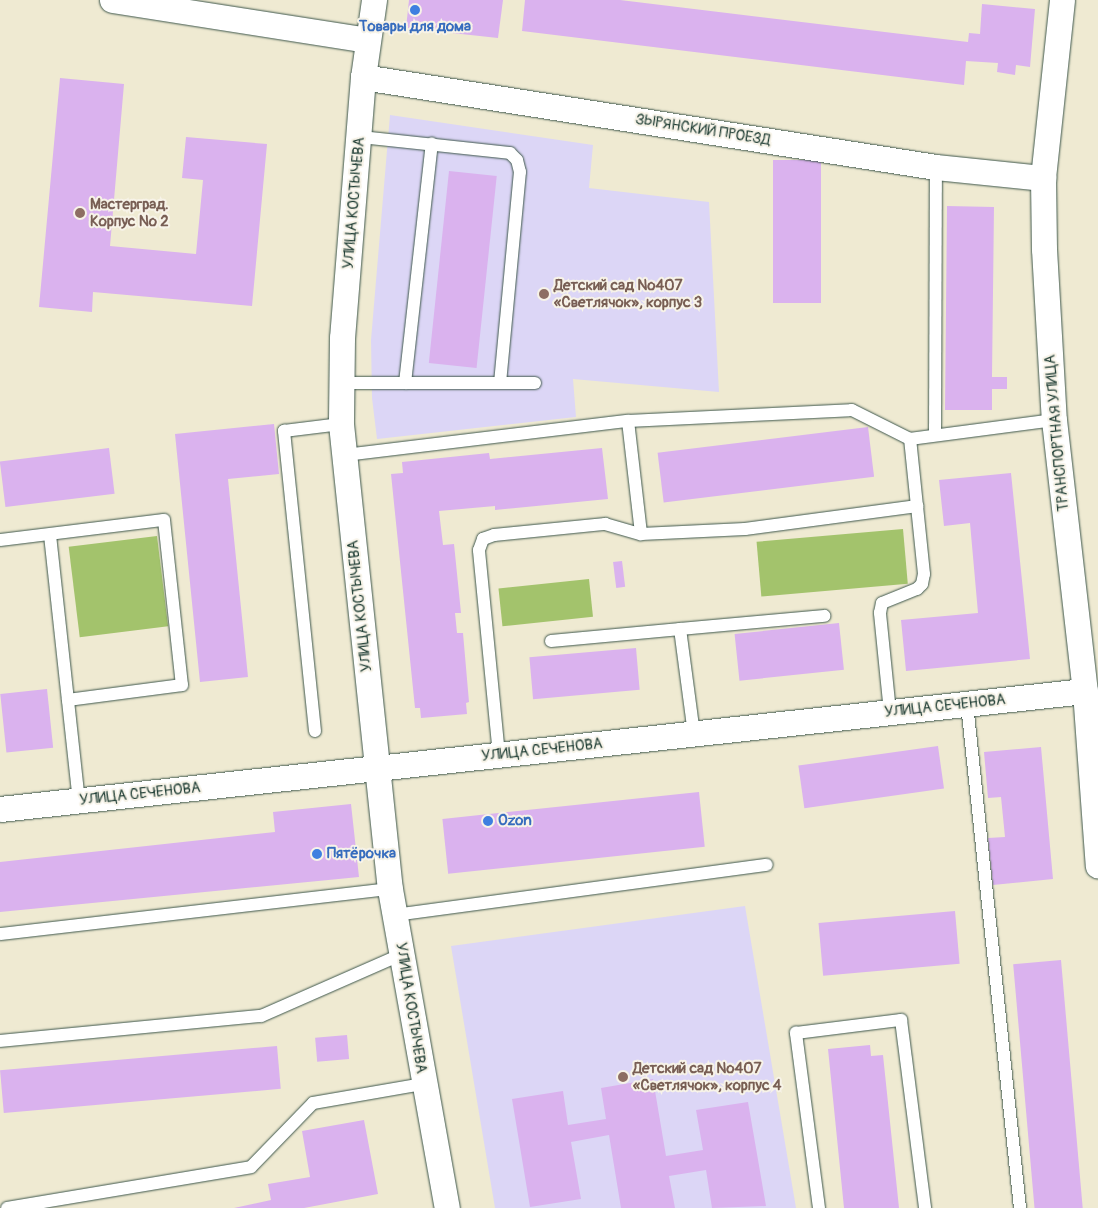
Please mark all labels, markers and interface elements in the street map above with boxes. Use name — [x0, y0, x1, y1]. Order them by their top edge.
marker: Товары для дома — [409, 4, 421, 16]
place label: Товары для дома — [359, 18, 471, 36]
street label: ЗЫРЯНСКИЙ ПРОЕЗД — [634, 110, 772, 150]
street label: УЛИЦА КОСТЫЧЕВА — [339, 136, 369, 270]
place label: Мастерград. Корпус № 2 — [90, 195, 169, 230]
marker: Мастерград. Корпус № 2 — [74, 207, 86, 219]
place label: Детский сад №407 «Светлячок», корпус 3 — [554, 276, 702, 311]
marker: Детский сад №407 «Светлячок», корпус 3 — [538, 288, 550, 300]
street label: ТРАНСПОРТНАЯ УЛИЦА — [1041, 354, 1073, 512]
street label: УЛИЦА КОСТЫЧЕВА — [344, 539, 376, 673]
street label: УЛИЦА СЕЧЕНОВА — [884, 691, 1006, 721]
street label: УЛИЦА СЕЧЕНОВА — [481, 735, 603, 765]
street label: УЛИЦА СЕЧЕНОВА — [79, 779, 201, 809]
place label: Ozon — [498, 812, 532, 830]
marker: Ozon — [482, 815, 494, 827]
place label: Пятёрочка — [327, 845, 396, 863]
marker: Пятёрочка — [311, 848, 323, 860]
street label: УЛИЦА КОСТЫЧЕВА — [392, 941, 430, 1075]
place label: Детский сад №407 «Светлячок», корпус 4 — [633, 1059, 781, 1094]
marker: Детский сад №407 «Светлячок», корпус 4 — [617, 1071, 629, 1083]

